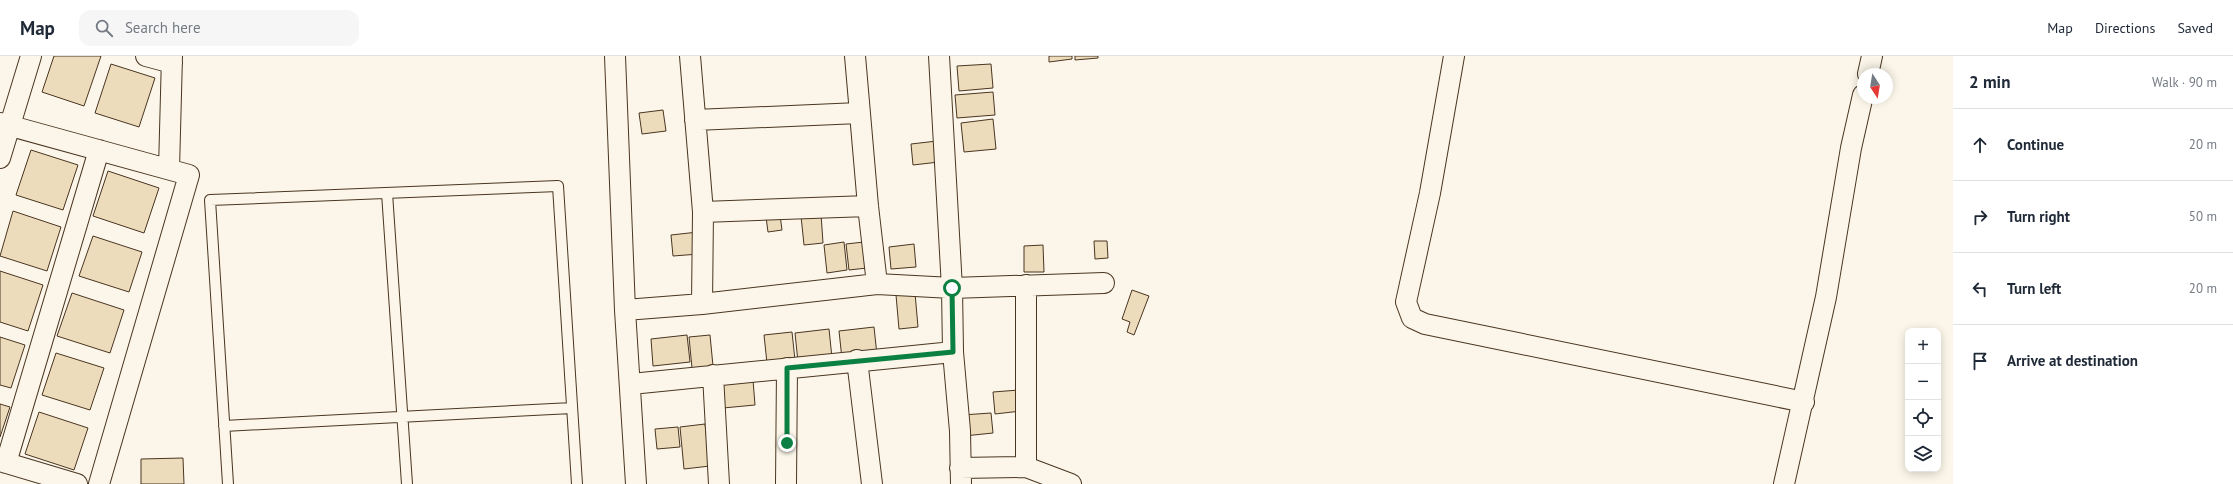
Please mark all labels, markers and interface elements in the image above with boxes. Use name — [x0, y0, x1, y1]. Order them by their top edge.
search box — [79, 10, 359, 46]
text: Map — [20, 16, 55, 40]
icon: search — [93, 17, 115, 39]
text: Search here — [125, 18, 201, 37]
text: Map — [2047, 19, 2073, 37]
text: Directions — [2095, 19, 2155, 37]
text: Saved — [2177, 19, 2213, 37]
north arrow — [1857, 68, 1893, 104]
text: 2 min — [1969, 71, 2010, 93]
text: Walk · 90 m — [2152, 74, 2217, 91]
icon: ahead — [1969, 134, 1991, 156]
text: Continue — [2007, 135, 2064, 154]
text: 20 m — [2189, 136, 2217, 153]
icon: right — [1969, 206, 1991, 228]
text: Turn right — [2007, 207, 2070, 226]
text: 50 m — [2189, 208, 2217, 225]
icon: left — [1969, 278, 1991, 300]
route start — [943, 279, 961, 297]
text: Turn left — [2007, 279, 2061, 298]
text: 20 m — [2189, 280, 2217, 297]
map controls — [1905, 328, 1941, 472]
button: + — [1905, 328, 1941, 364]
icon: arrive — [1969, 350, 1991, 372]
text: Arrive at destination — [2007, 351, 2138, 370]
button: − — [1905, 364, 1941, 400]
button: locate — [1905, 400, 1941, 436]
route end — [778, 434, 796, 452]
button: layers — [1905, 436, 1941, 472]

